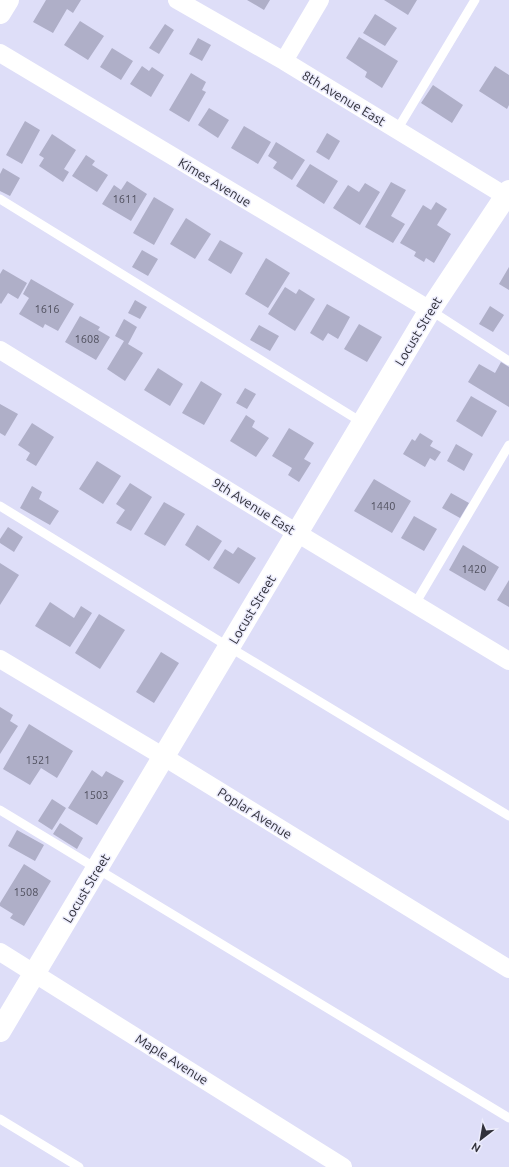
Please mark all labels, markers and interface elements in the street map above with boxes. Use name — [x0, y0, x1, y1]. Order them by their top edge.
street label: 8th Avenue East — [300, 68, 388, 128]
street label: Kimes Avenue — [176, 155, 254, 209]
house number: 1611 — [113, 193, 137, 205]
street label: Locust Street — [392, 294, 444, 368]
house number: 1616 — [35, 303, 59, 315]
house number: 1608 — [75, 333, 99, 345]
street label: 9th Avenue East — [210, 475, 298, 537]
house number: 1440 — [371, 500, 395, 512]
house number: 1420 — [462, 563, 486, 575]
street label: Locust Street — [226, 572, 278, 646]
house number: 1521 — [26, 754, 50, 766]
street label: Poplar Avenue — [215, 785, 295, 841]
house number: 1503 — [84, 789, 108, 801]
street label: Locust Street — [60, 851, 112, 925]
house number: 1508 — [14, 886, 38, 898]
street label: Maple Avenue — [133, 1031, 211, 1087]
north arrow — [461, 1119, 501, 1159]
text: N — [469, 1140, 482, 1155]

